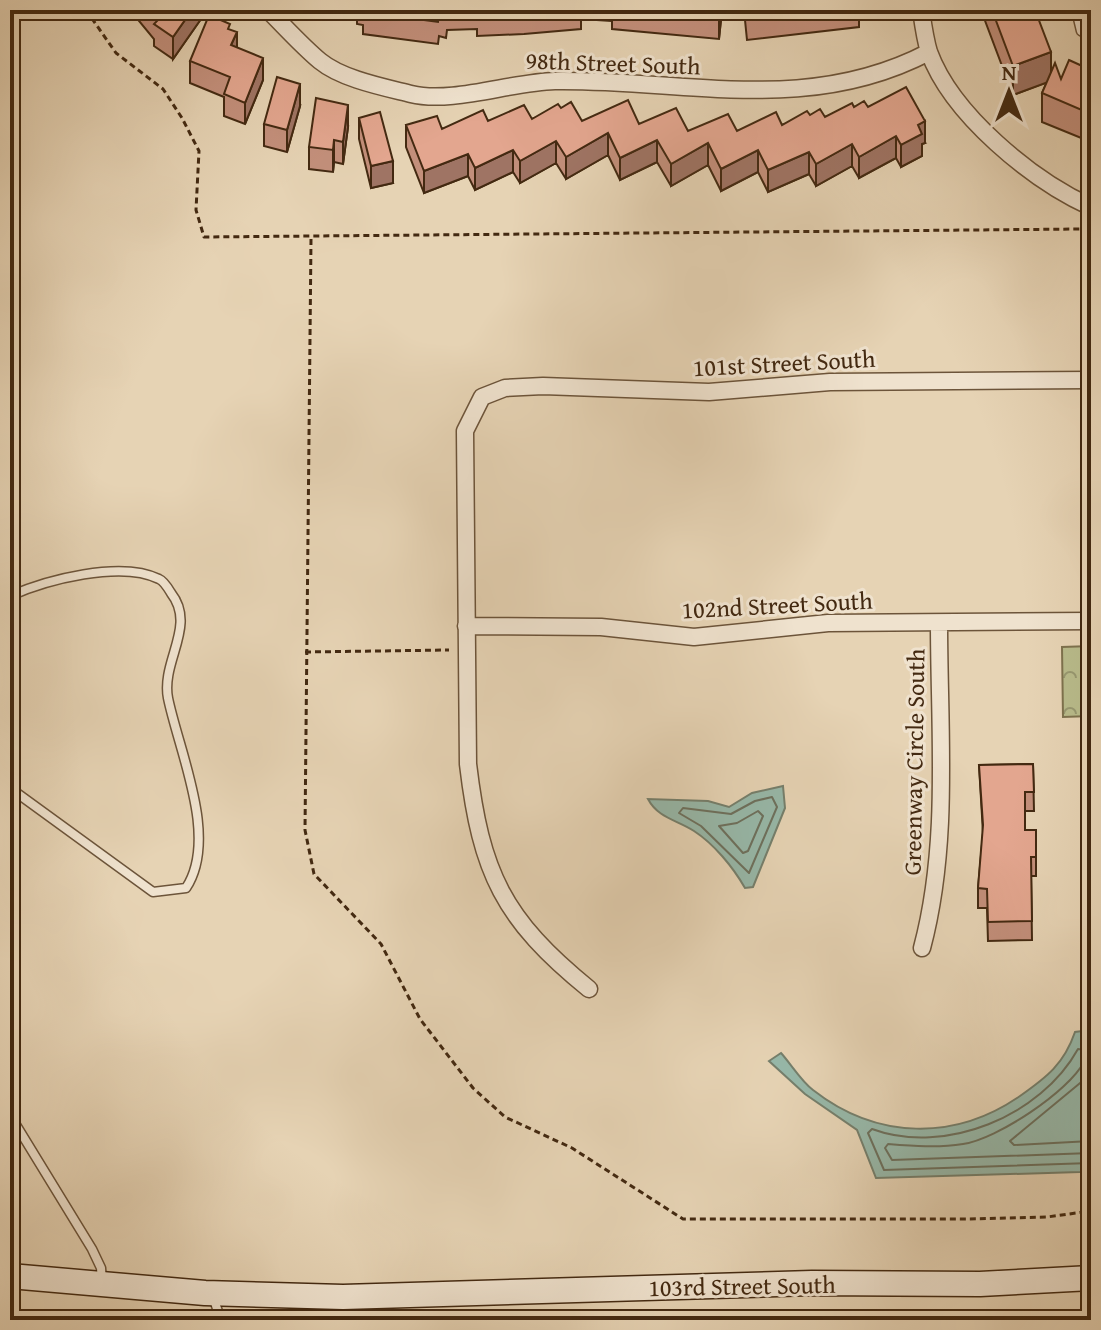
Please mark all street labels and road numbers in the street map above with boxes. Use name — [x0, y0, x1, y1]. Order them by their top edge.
street label: 98th Street South — [525, 42, 702, 84]
street label: 101st Street South — [692, 341, 877, 385]
street label: 102nd Street South — [681, 582, 874, 627]
street label: Greenway Circle South — [895, 648, 933, 876]
street label: 103rd Street South — [648, 1267, 836, 1305]

